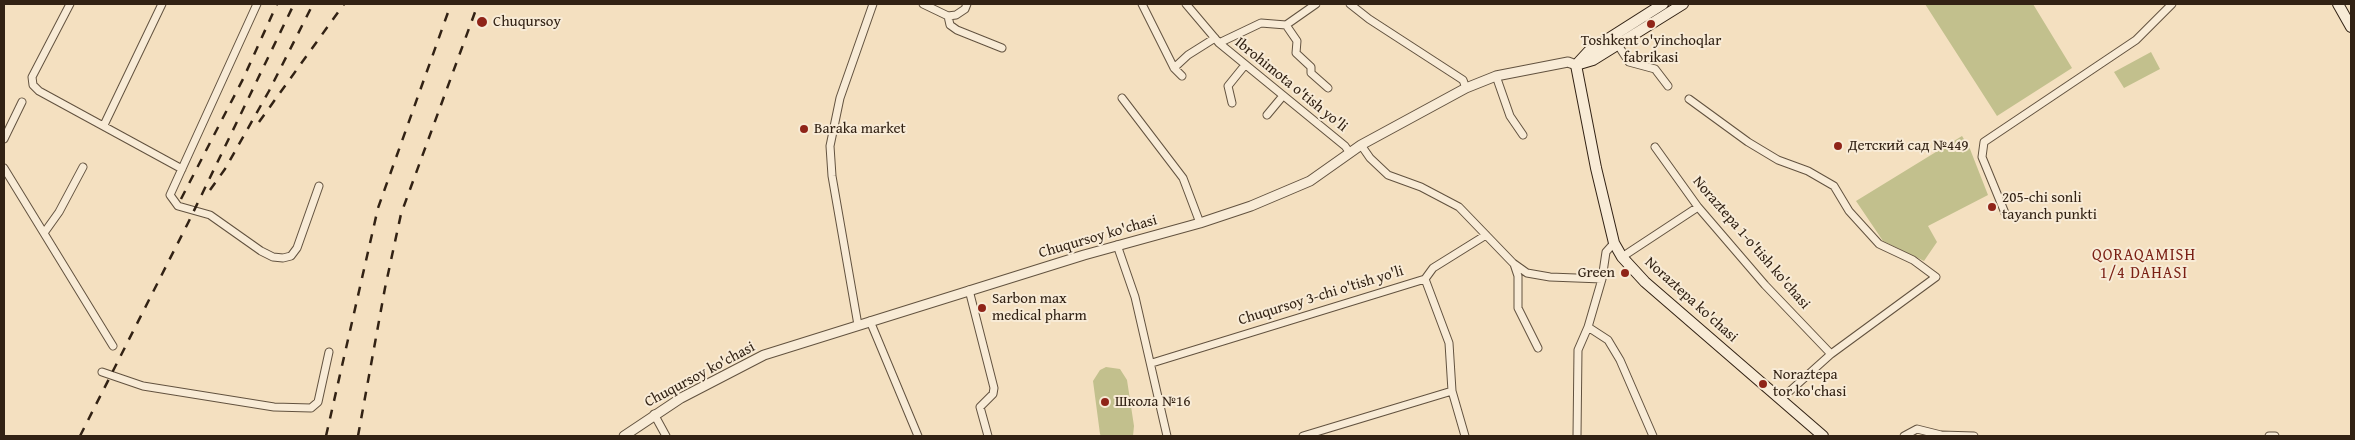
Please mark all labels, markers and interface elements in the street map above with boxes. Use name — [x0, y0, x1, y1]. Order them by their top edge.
place label: Chuqursoy — [493, 13, 561, 31]
marker: Chuqursoy — [475, 15, 489, 29]
marker: Toshkent o'yinchoqlar fabrikasi — [1645, 18, 1657, 30]
place label: Toshkent o'yinchoqlar fabrikasi — [1581, 32, 1721, 67]
street label: Ibrohimota o'tish yo'li — [1231, 34, 1351, 136]
place label: Baraka market — [814, 120, 906, 138]
marker: Baraka market — [798, 123, 810, 135]
place label: Детский сад №449 — [1848, 137, 1969, 155]
marker: Детский сад №449 — [1832, 140, 1844, 152]
street label: Noraztepa 1-o'tish ko'chasi — [1688, 173, 1814, 313]
place label: 205-chi sonli tayanch punkti — [2002, 189, 2097, 224]
marker: 205-chi sonli tayanch punkti — [1986, 201, 1998, 213]
street label: Chuqursoy ko'chasi — [1037, 212, 1159, 262]
district label: QORAQAMISH 1/4 DAHASI — [2091, 246, 2197, 284]
street label: Noraztepa ko'chasi — [1641, 254, 1741, 346]
street label: Chuqursoy 3-chi o'tish yo'li — [1236, 262, 1406, 330]
place label: Green — [1578, 264, 1615, 282]
marker: Green — [1619, 267, 1631, 279]
place label: Sarbon max medical pharm — [992, 290, 1087, 325]
marker: Sarbon max medical pharm — [976, 302, 988, 314]
street label: Chuqursoy ko'chasi — [642, 338, 758, 412]
place label: Noraztepa tor ko'chasi — [1773, 366, 1846, 401]
marker: Noraztepa tor ko'chasi — [1757, 378, 1769, 390]
place label: Школа №16 — [1115, 393, 1190, 411]
marker: Школа №16 — [1099, 396, 1111, 408]

